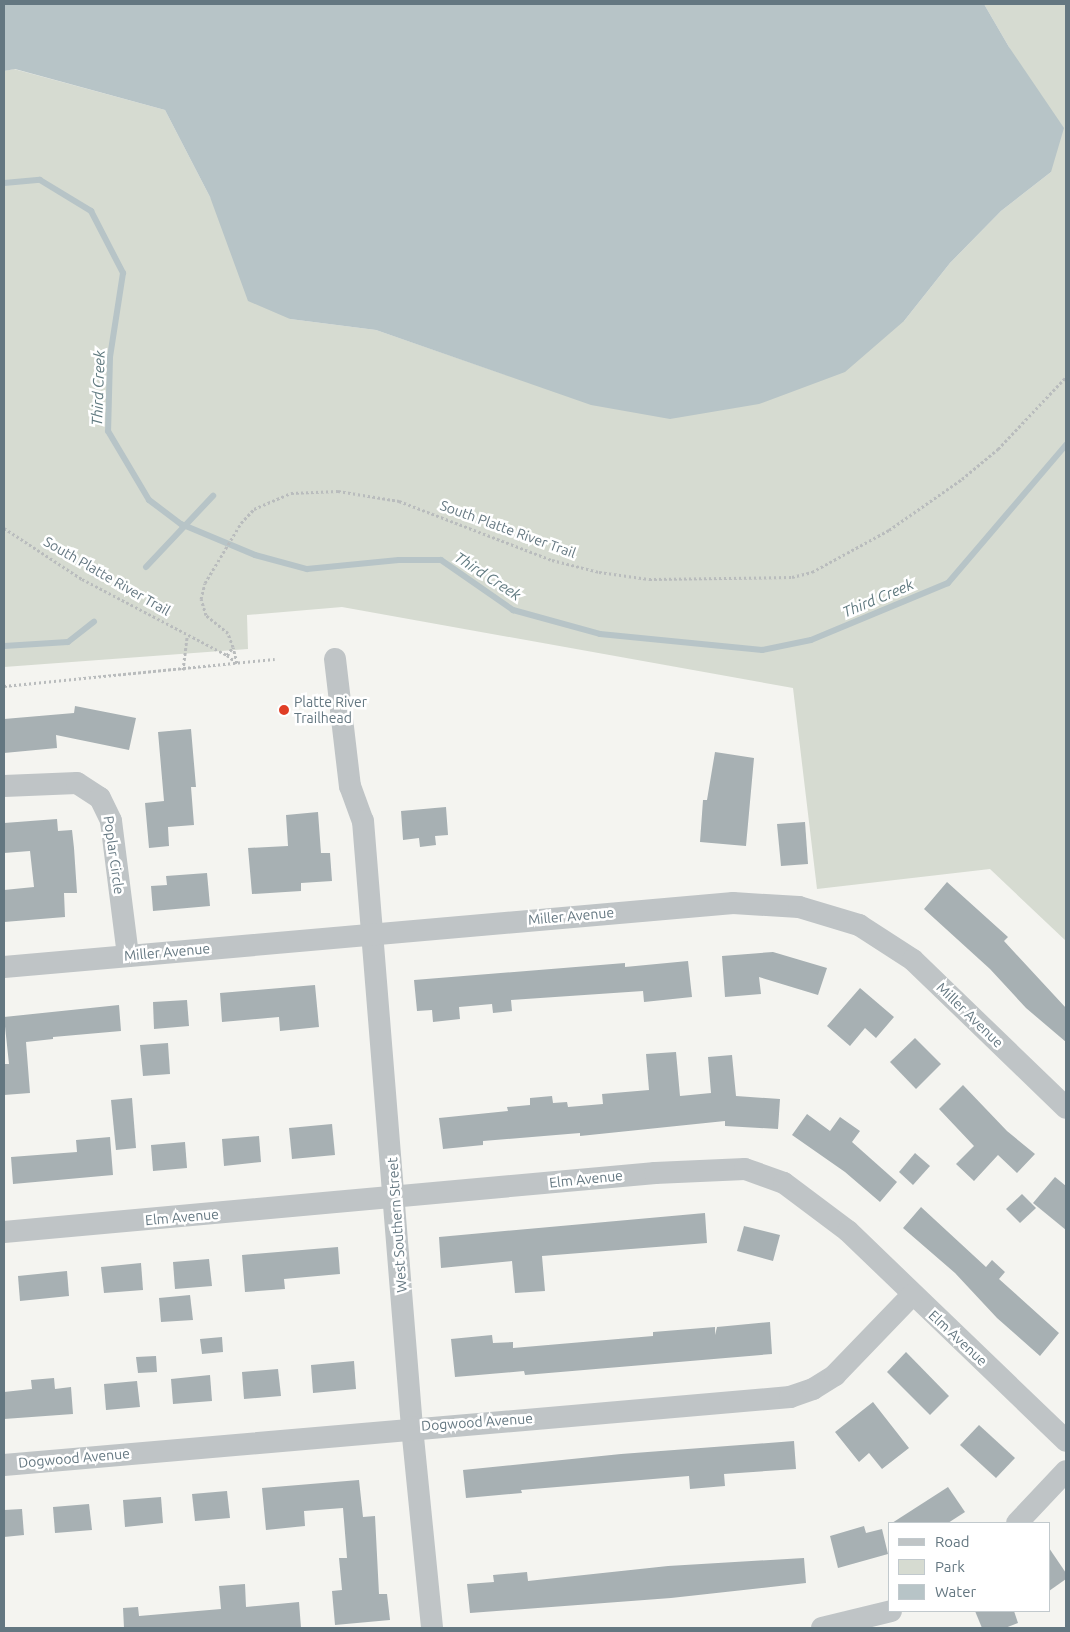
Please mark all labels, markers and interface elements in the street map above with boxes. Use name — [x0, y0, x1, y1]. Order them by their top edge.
water label: Third Creek — [88, 350, 108, 426]
street label: South Platte River Trail — [438, 497, 578, 561]
street label: South Platte River Trail — [41, 533, 173, 619]
water label: Third Creek — [451, 548, 525, 604]
water label: Third Creek — [840, 575, 916, 621]
place label: Platte River Trailhead — [294, 694, 367, 726]
marker: Platte River Trailhead — [278, 704, 290, 716]
street label: Poplar Circle — [100, 815, 128, 895]
street label: Miller Avenue — [527, 904, 615, 928]
street label: Miller Avenue — [123, 940, 211, 964]
street label: Miller Avenue — [933, 979, 1007, 1051]
street label: West Southern Street — [384, 1157, 410, 1293]
street label: Elm Avenue — [548, 1167, 624, 1191]
street label: Elm Avenue — [144, 1205, 220, 1229]
street label: Elm Avenue — [925, 1307, 991, 1369]
street label: Dogwood Avenue — [421, 1410, 533, 1434]
street label: Dogwood Avenue — [18, 1445, 130, 1471]
legend — [888, 1522, 1050, 1612]
text: Road — [935, 1533, 970, 1550]
text: Park — [935, 1558, 965, 1575]
text: Water — [935, 1583, 976, 1600]

